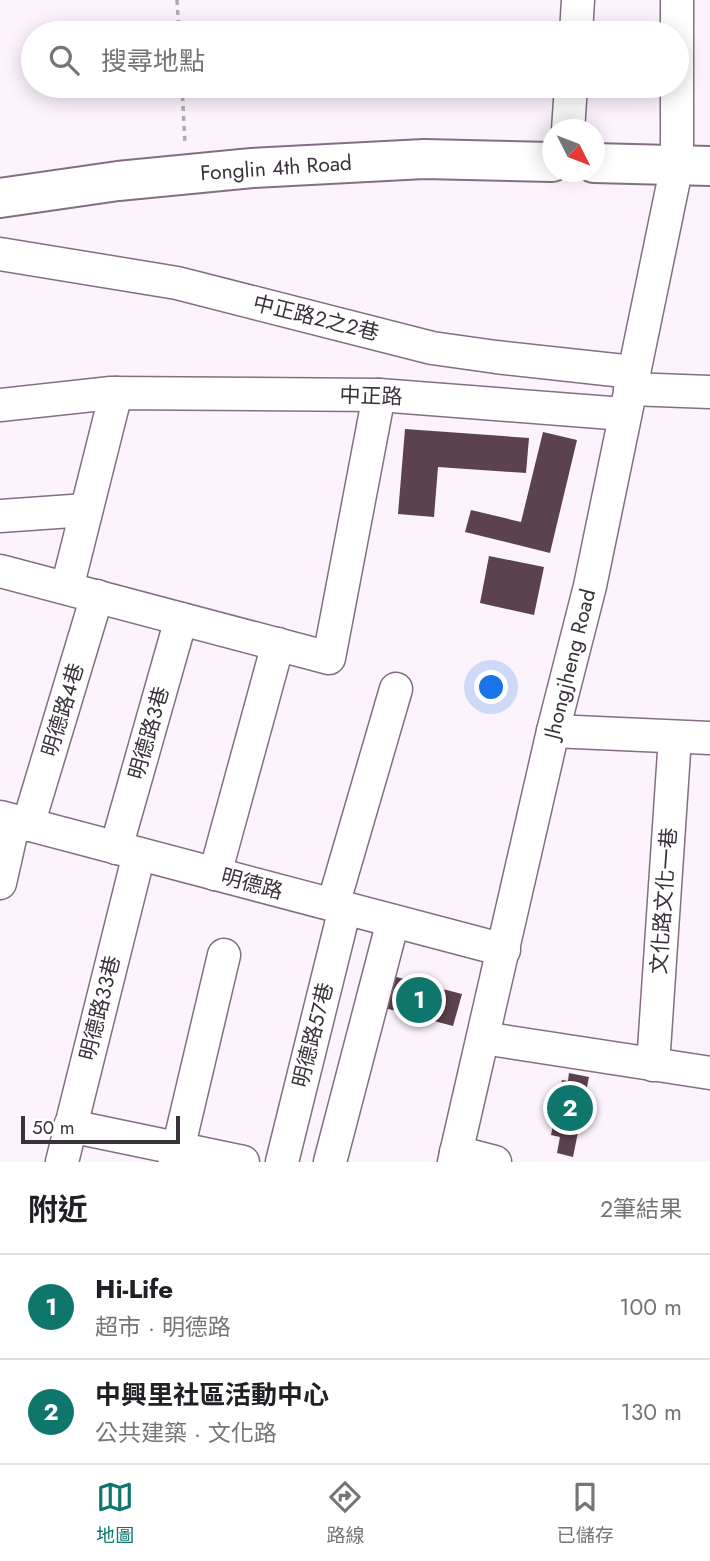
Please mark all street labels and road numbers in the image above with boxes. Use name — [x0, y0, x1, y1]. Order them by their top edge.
street label: Fonglin 4th Road — [199, 148, 353, 188]
street label: 中正路2之2巷 — [250, 288, 382, 348]
street label: 中正路 — [339, 380, 403, 412]
street label: Jhongjheng Road — [536, 586, 603, 745]
street label: 明德路4巷 — [35, 660, 91, 760]
street label: 明德路3巷 — [121, 683, 177, 783]
street label: 文化路文化一巷 — [644, 827, 684, 975]
street label: 明德路 — [218, 861, 286, 907]
street label: 明德路33巷 — [73, 952, 127, 1064]
street label: 明德路57巷 — [286, 980, 340, 1090]

